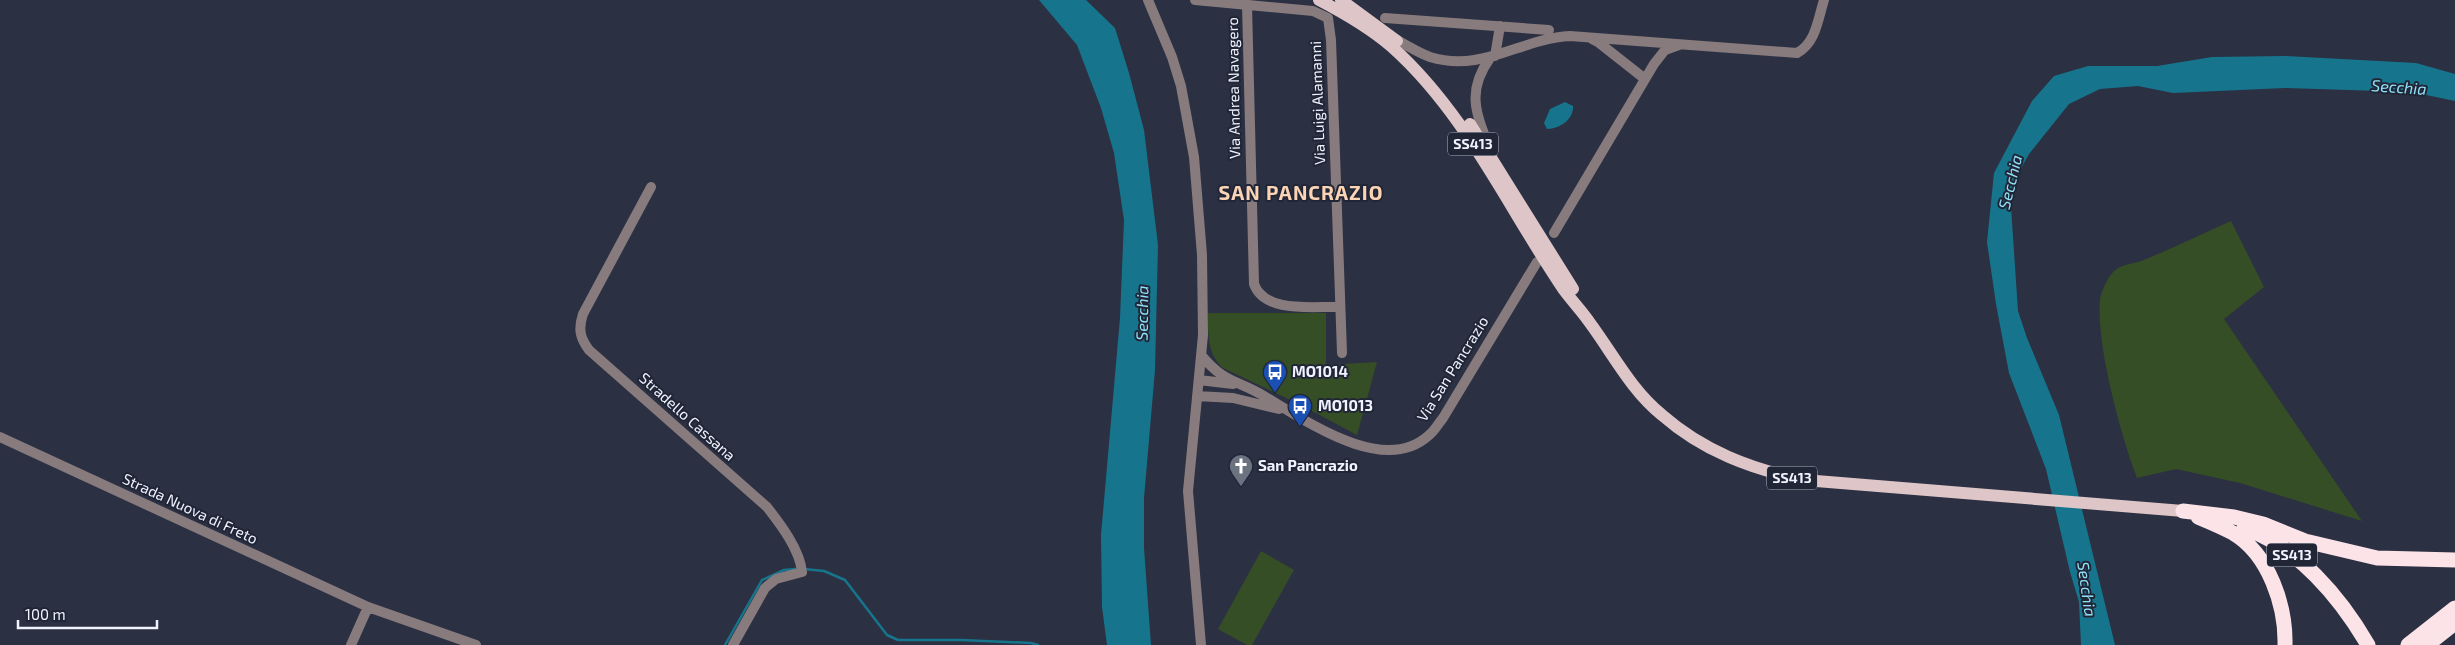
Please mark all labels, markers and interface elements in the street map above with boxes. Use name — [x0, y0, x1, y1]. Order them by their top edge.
street label: Via Andrea Navagero — [1223, 17, 1243, 159]
street label: Via Luigi Alamanni — [1306, 41, 1328, 165]
water label: Secchia — [2371, 75, 2427, 98]
road number: SS413 — [1448, 132, 1498, 156]
water label: Secchia — [1994, 153, 2025, 211]
district label: SAN PANCRAZIO — [1219, 180, 1383, 204]
water label: Secchia — [1132, 285, 1151, 341]
street label: Via San Pancrazio — [1413, 313, 1492, 424]
bus stop icon: MO1014 — [1262, 359, 1288, 393]
place label: MO1014 — [1292, 362, 1348, 380]
street label: Stradello Cassana — [636, 368, 739, 464]
bus stop icon: MO1013 — [1287, 393, 1313, 427]
place label: MO1013 — [1318, 396, 1373, 414]
church icon: San Pancrazio — [1228, 453, 1254, 487]
place label: San Pancrazio — [1258, 456, 1358, 474]
road number: SS413 — [1767, 466, 1817, 489]
street label: Strada Nuova di Freto — [120, 469, 261, 547]
road number: SS413 — [2267, 544, 2317, 566]
water label: Secchia — [2074, 560, 2101, 618]
scale bar — [18, 598, 156, 630]
text: 100 m — [25, 605, 66, 623]

